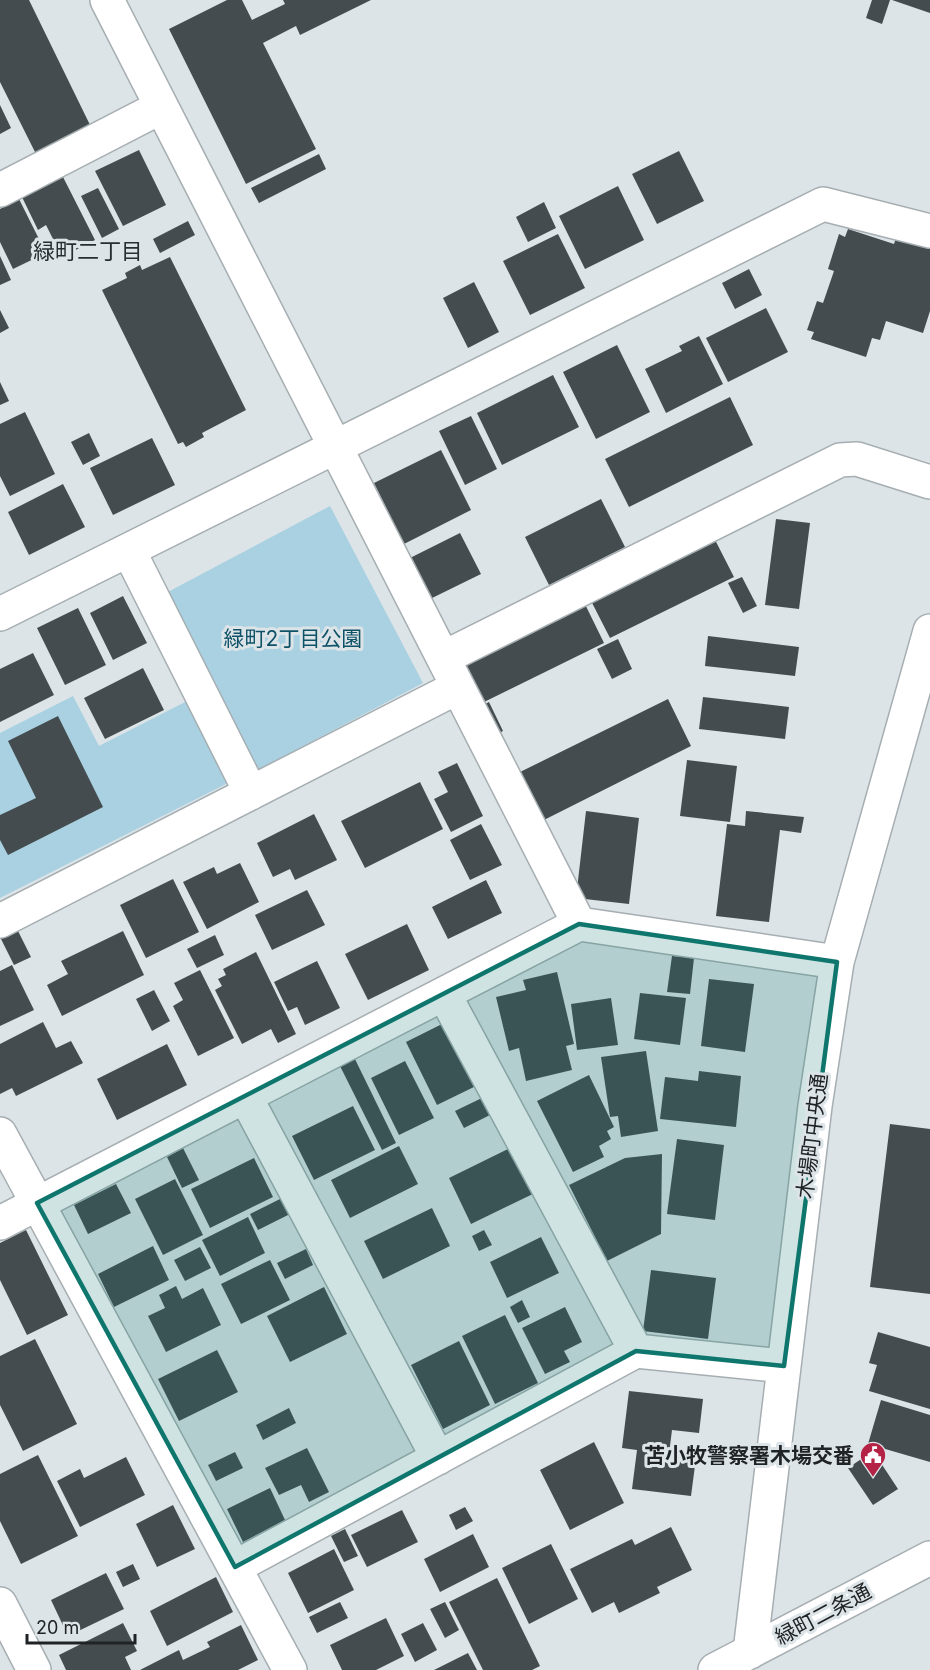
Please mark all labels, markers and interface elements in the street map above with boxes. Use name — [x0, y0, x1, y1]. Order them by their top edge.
district label: 緑町二丁目 — [33, 238, 143, 264]
park label: 緑町2丁目公園 — [224, 626, 362, 651]
street label: 木場町中央通 — [792, 1072, 832, 1200]
public building icon: 苫小牧警察署木場交番 — [858, 1440, 888, 1478]
place label: 苫小牧警察署木場交番 — [644, 1443, 854, 1468]
street label: 緑町二条通 — [771, 1578, 875, 1650]
scale bar — [27, 1607, 135, 1645]
text: 20 m — [36, 1617, 79, 1638]

